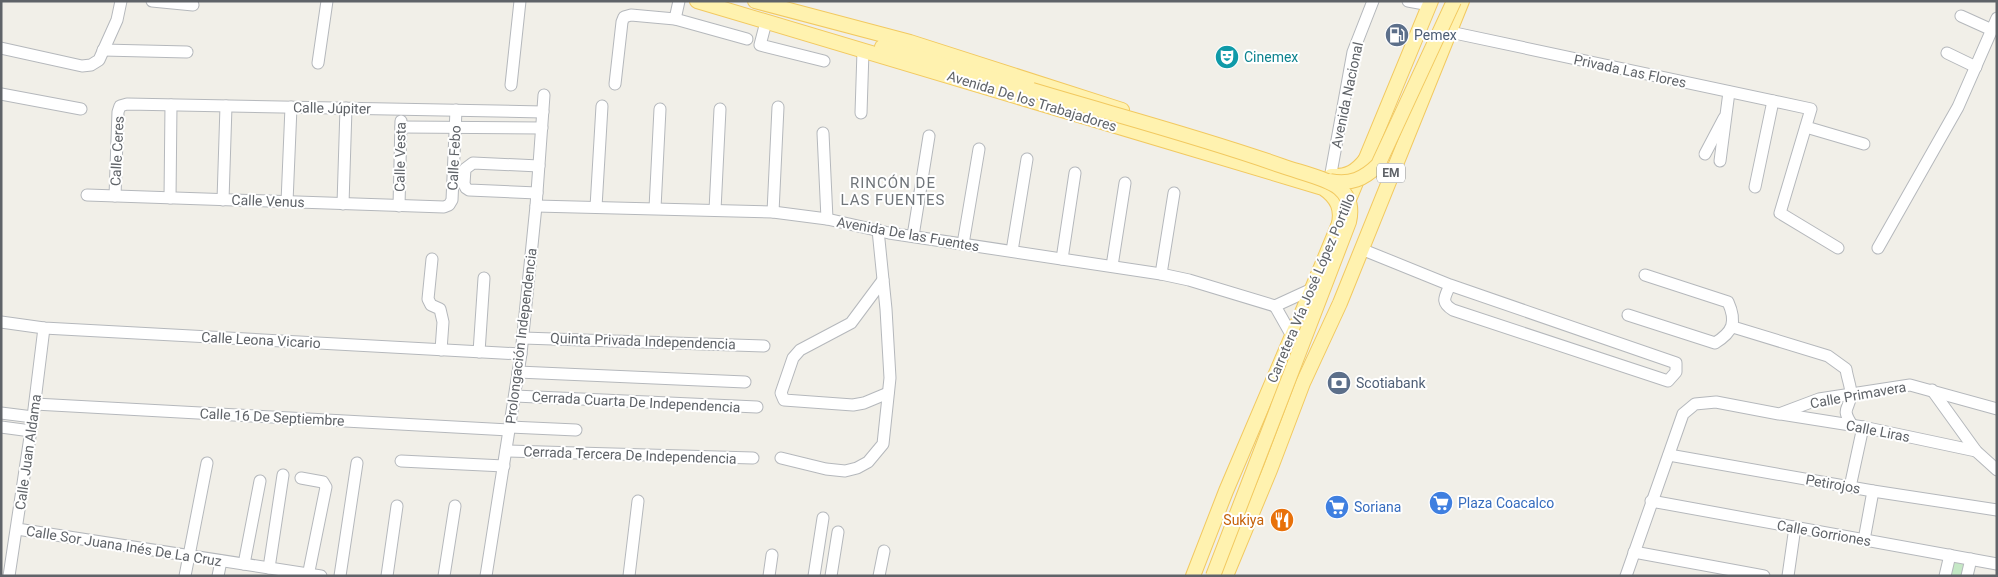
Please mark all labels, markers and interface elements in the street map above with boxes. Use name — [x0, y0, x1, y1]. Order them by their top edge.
fuel station icon: Pemex — [1384, 22, 1410, 48]
place label: Pemex — [1414, 27, 1457, 43]
street label: Avenida Nacional — [1328, 40, 1366, 150]
theatre icon: Cinemex — [1214, 44, 1240, 70]
place label: Cinemex — [1244, 49, 1298, 65]
street label: Privada Las Flores — [1572, 51, 1688, 91]
street label: Avenida De los Trabajadores — [945, 68, 1119, 134]
street label: Calle Júpiter — [293, 99, 371, 117]
street label: Calle Ceres — [107, 116, 127, 186]
street label: Calle Vesta — [391, 122, 409, 192]
street label: Calle Febo — [444, 125, 464, 191]
road number: EM — [1377, 164, 1405, 182]
district label: RINCÓN DE LAS FUENTES — [840, 174, 946, 209]
street label: Carretera Vía José López Portillo — [1264, 191, 1358, 385]
street label: Calle Venus — [231, 192, 305, 210]
street label: Avenida De las Fuentes — [835, 214, 981, 254]
street label: Prolongación Independencia — [502, 247, 540, 425]
street label: Calle Leona Vicario — [201, 329, 321, 351]
street label: Quinta Privada Independencia — [550, 330, 736, 352]
bank icon: Scotiabank — [1326, 370, 1352, 396]
place label: Scotiabank — [1356, 375, 1426, 391]
street label: Calle Primavera — [1809, 379, 1907, 411]
street label: Cerrada Cuarta De Independencia — [531, 389, 741, 415]
street label: Calle Juan Aldama — [12, 393, 44, 511]
street label: Calle 16 De Septiembre — [199, 405, 345, 429]
street label: Calle Liras — [1845, 417, 1911, 445]
street label: Cerrada Tercera De Independencia — [523, 443, 737, 467]
street label: Petirojos — [1804, 471, 1862, 497]
supermarket icon: Plaza Coacalco — [1428, 490, 1454, 516]
supermarket icon: Soriana — [1324, 494, 1350, 520]
place label: Plaza Coacalco — [1458, 495, 1554, 511]
place label: Soriana — [1354, 499, 1401, 515]
restaurant icon: Sukiya — [1269, 507, 1295, 533]
place label: Sukiya — [1223, 512, 1264, 528]
street label: Calle Gorriones — [1776, 517, 1872, 549]
street label: Calle Sor Juana Inés De La Cruz — [25, 523, 223, 569]

